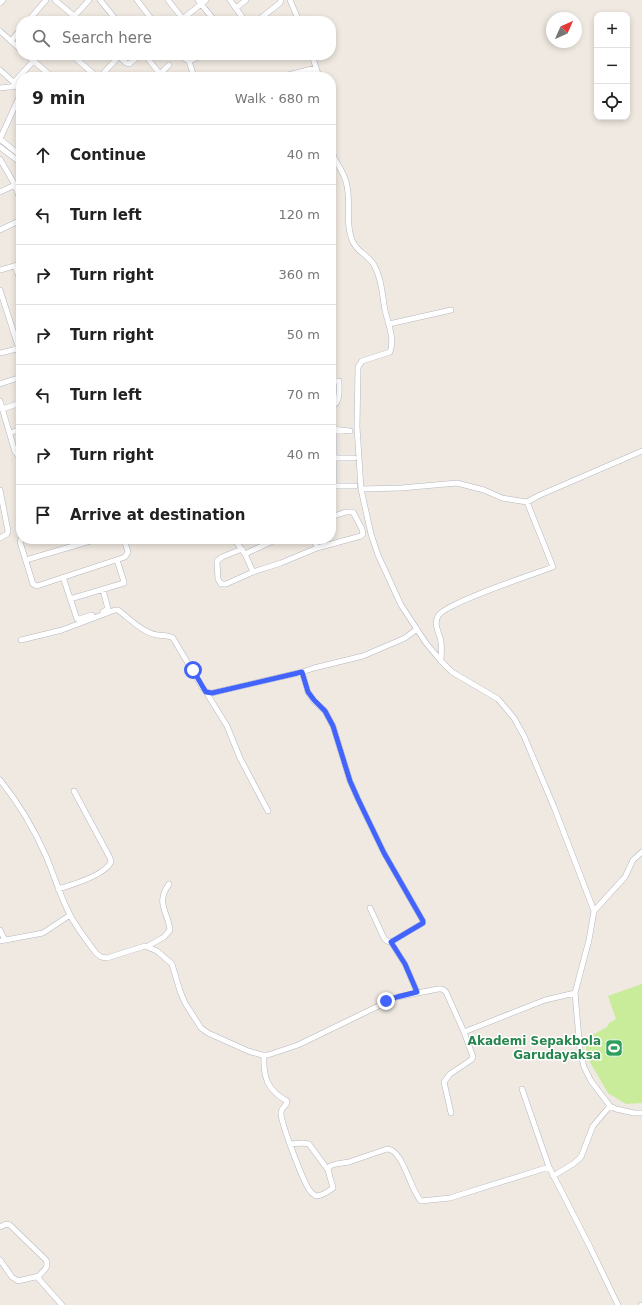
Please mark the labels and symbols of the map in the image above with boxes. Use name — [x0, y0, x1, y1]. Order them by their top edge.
north arrow — [546, 12, 582, 48]
route start — [184, 661, 202, 679]
route end — [377, 992, 395, 1010]
place label: Akademi Sepakbola Garudayaksa — [468, 1034, 601, 1062]
sports icon: Akademi Sepakbola Garudayaksa — [604, 1038, 624, 1058]

